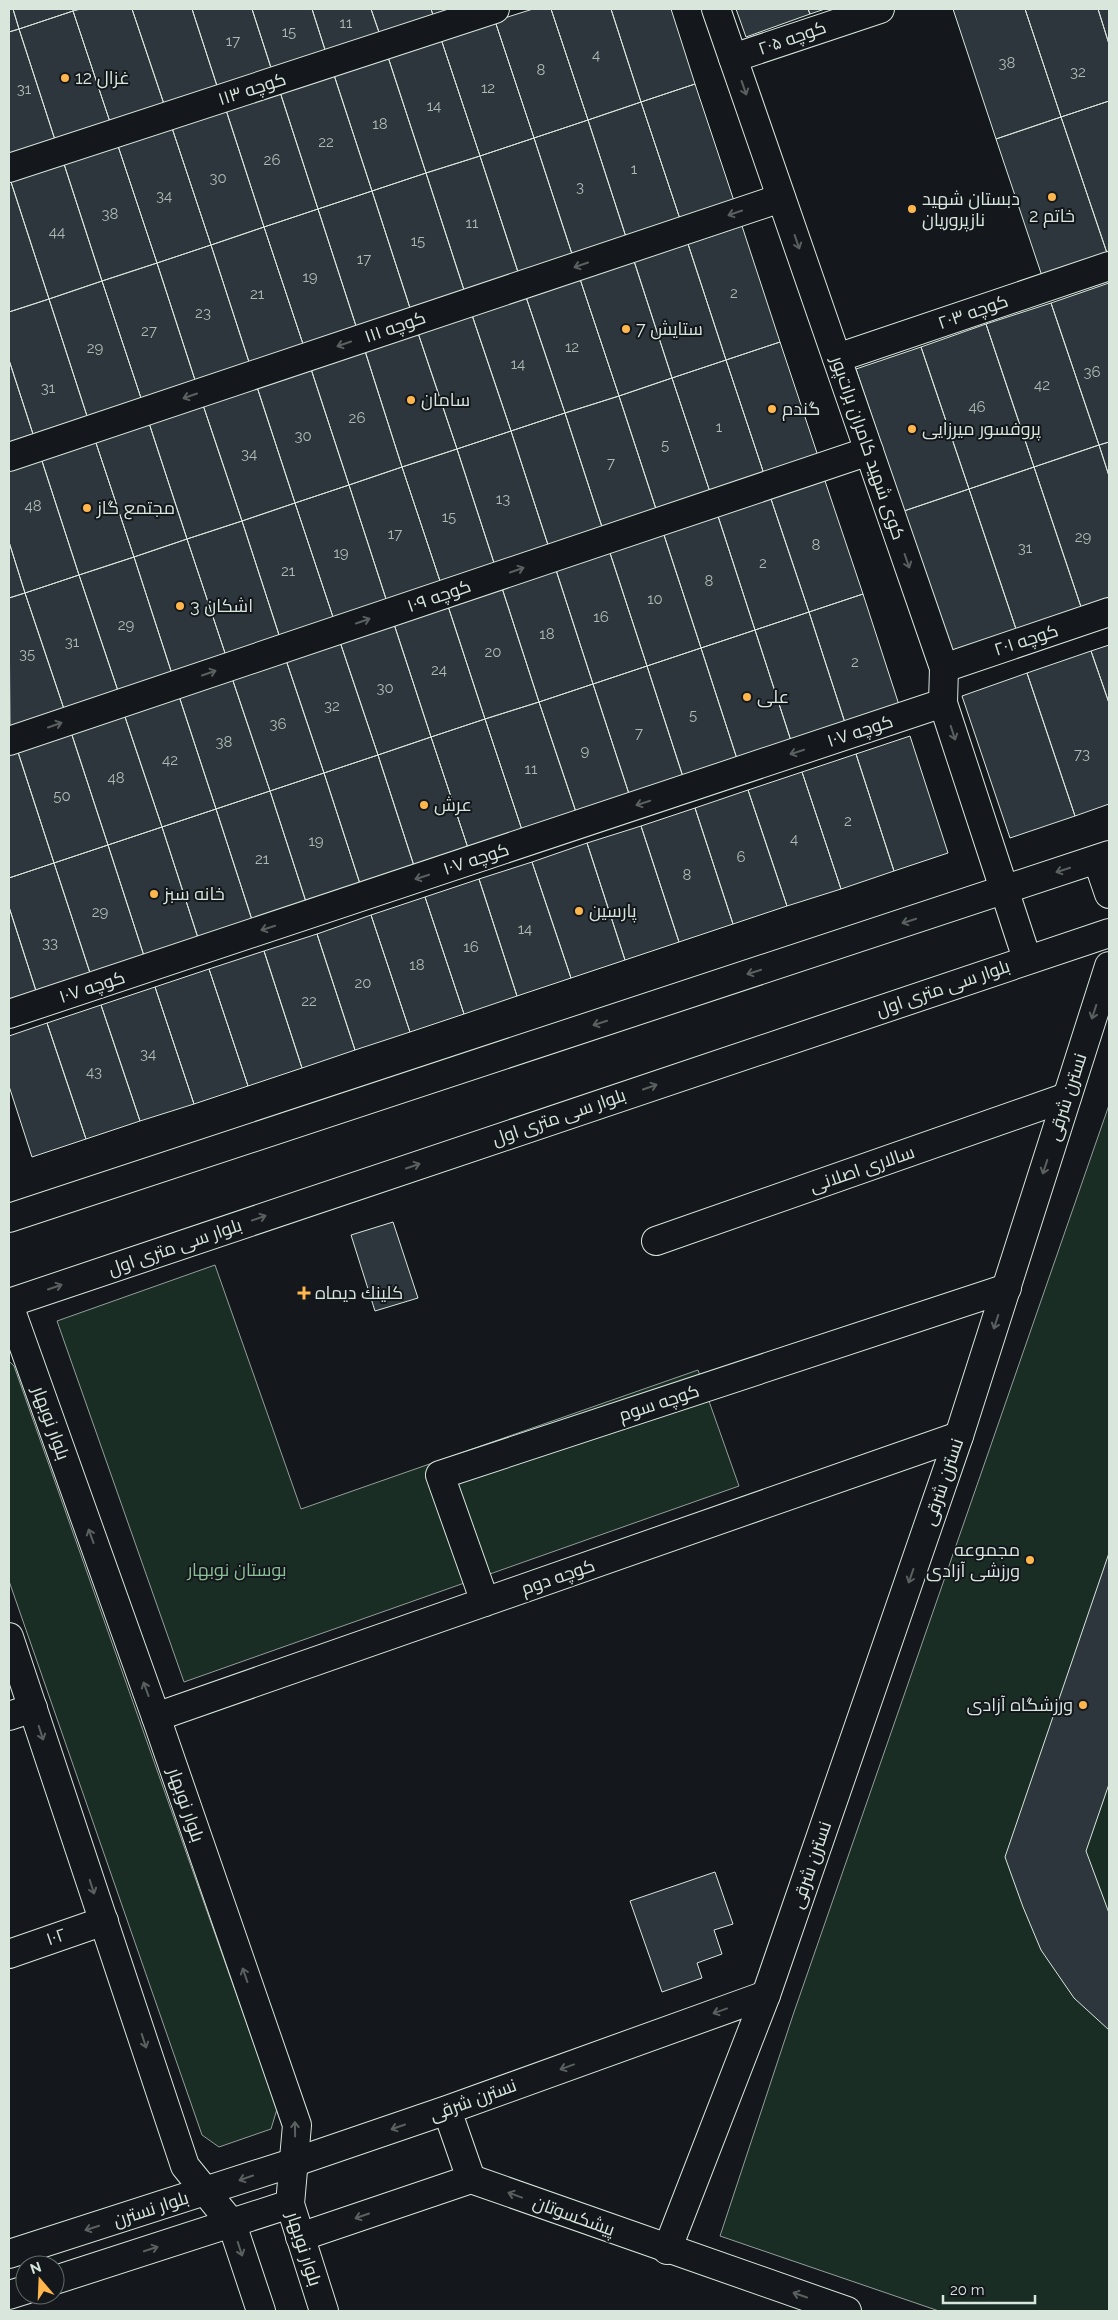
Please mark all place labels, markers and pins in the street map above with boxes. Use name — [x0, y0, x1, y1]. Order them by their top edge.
place label: غزال 12 — [75, 67, 130, 89]
marker: غزال 12 — [59, 72, 71, 84]
place label: دبستان شهید نازپروریان — [922, 188, 1020, 232]
marker: خاتم 2 — [1046, 191, 1058, 203]
marker: دبستان شهید نازپروریان — [906, 203, 918, 215]
place label: خاتم 2 — [1029, 205, 1075, 228]
place label: ستایش 7 — [636, 318, 703, 340]
marker: ستایش 7 — [620, 323, 632, 335]
place label: سامان — [421, 389, 470, 411]
marker: سامان — [405, 394, 417, 406]
place label: گندم — [782, 398, 820, 421]
marker: گندم — [766, 403, 778, 415]
place label: پروفسور میرزایی — [922, 418, 1041, 441]
marker: پروفسور میرزایی — [906, 423, 918, 435]
place label: مجتمع گاز — [96, 497, 175, 520]
marker: مجتمع گاز — [81, 502, 93, 514]
place label: اشکان 3 — [190, 595, 253, 617]
marker: اشکان 3 — [174, 600, 186, 612]
place label: علی — [757, 686, 789, 708]
marker: علی — [741, 691, 753, 703]
place label: عرش — [434, 794, 472, 816]
marker: عرش — [418, 799, 430, 811]
place label: خانه سبز — [163, 883, 225, 905]
marker: خانه سبز — [148, 888, 160, 900]
place label: پارسین — [589, 900, 637, 923]
marker: پارسین — [573, 905, 585, 917]
place label: كلينك ديماه — [315, 1282, 403, 1303]
marker: كلينك ديماه — [297, 1286, 311, 1300]
place label: مجموعه ورزشی آزادی — [926, 1539, 1020, 1582]
marker: مجموعه ورزشی آزادی — [1024, 1554, 1036, 1566]
place label: ورزشگاه آزادی — [966, 1694, 1073, 1716]
marker: ورزشگاه آزادی — [1077, 1699, 1089, 1711]

